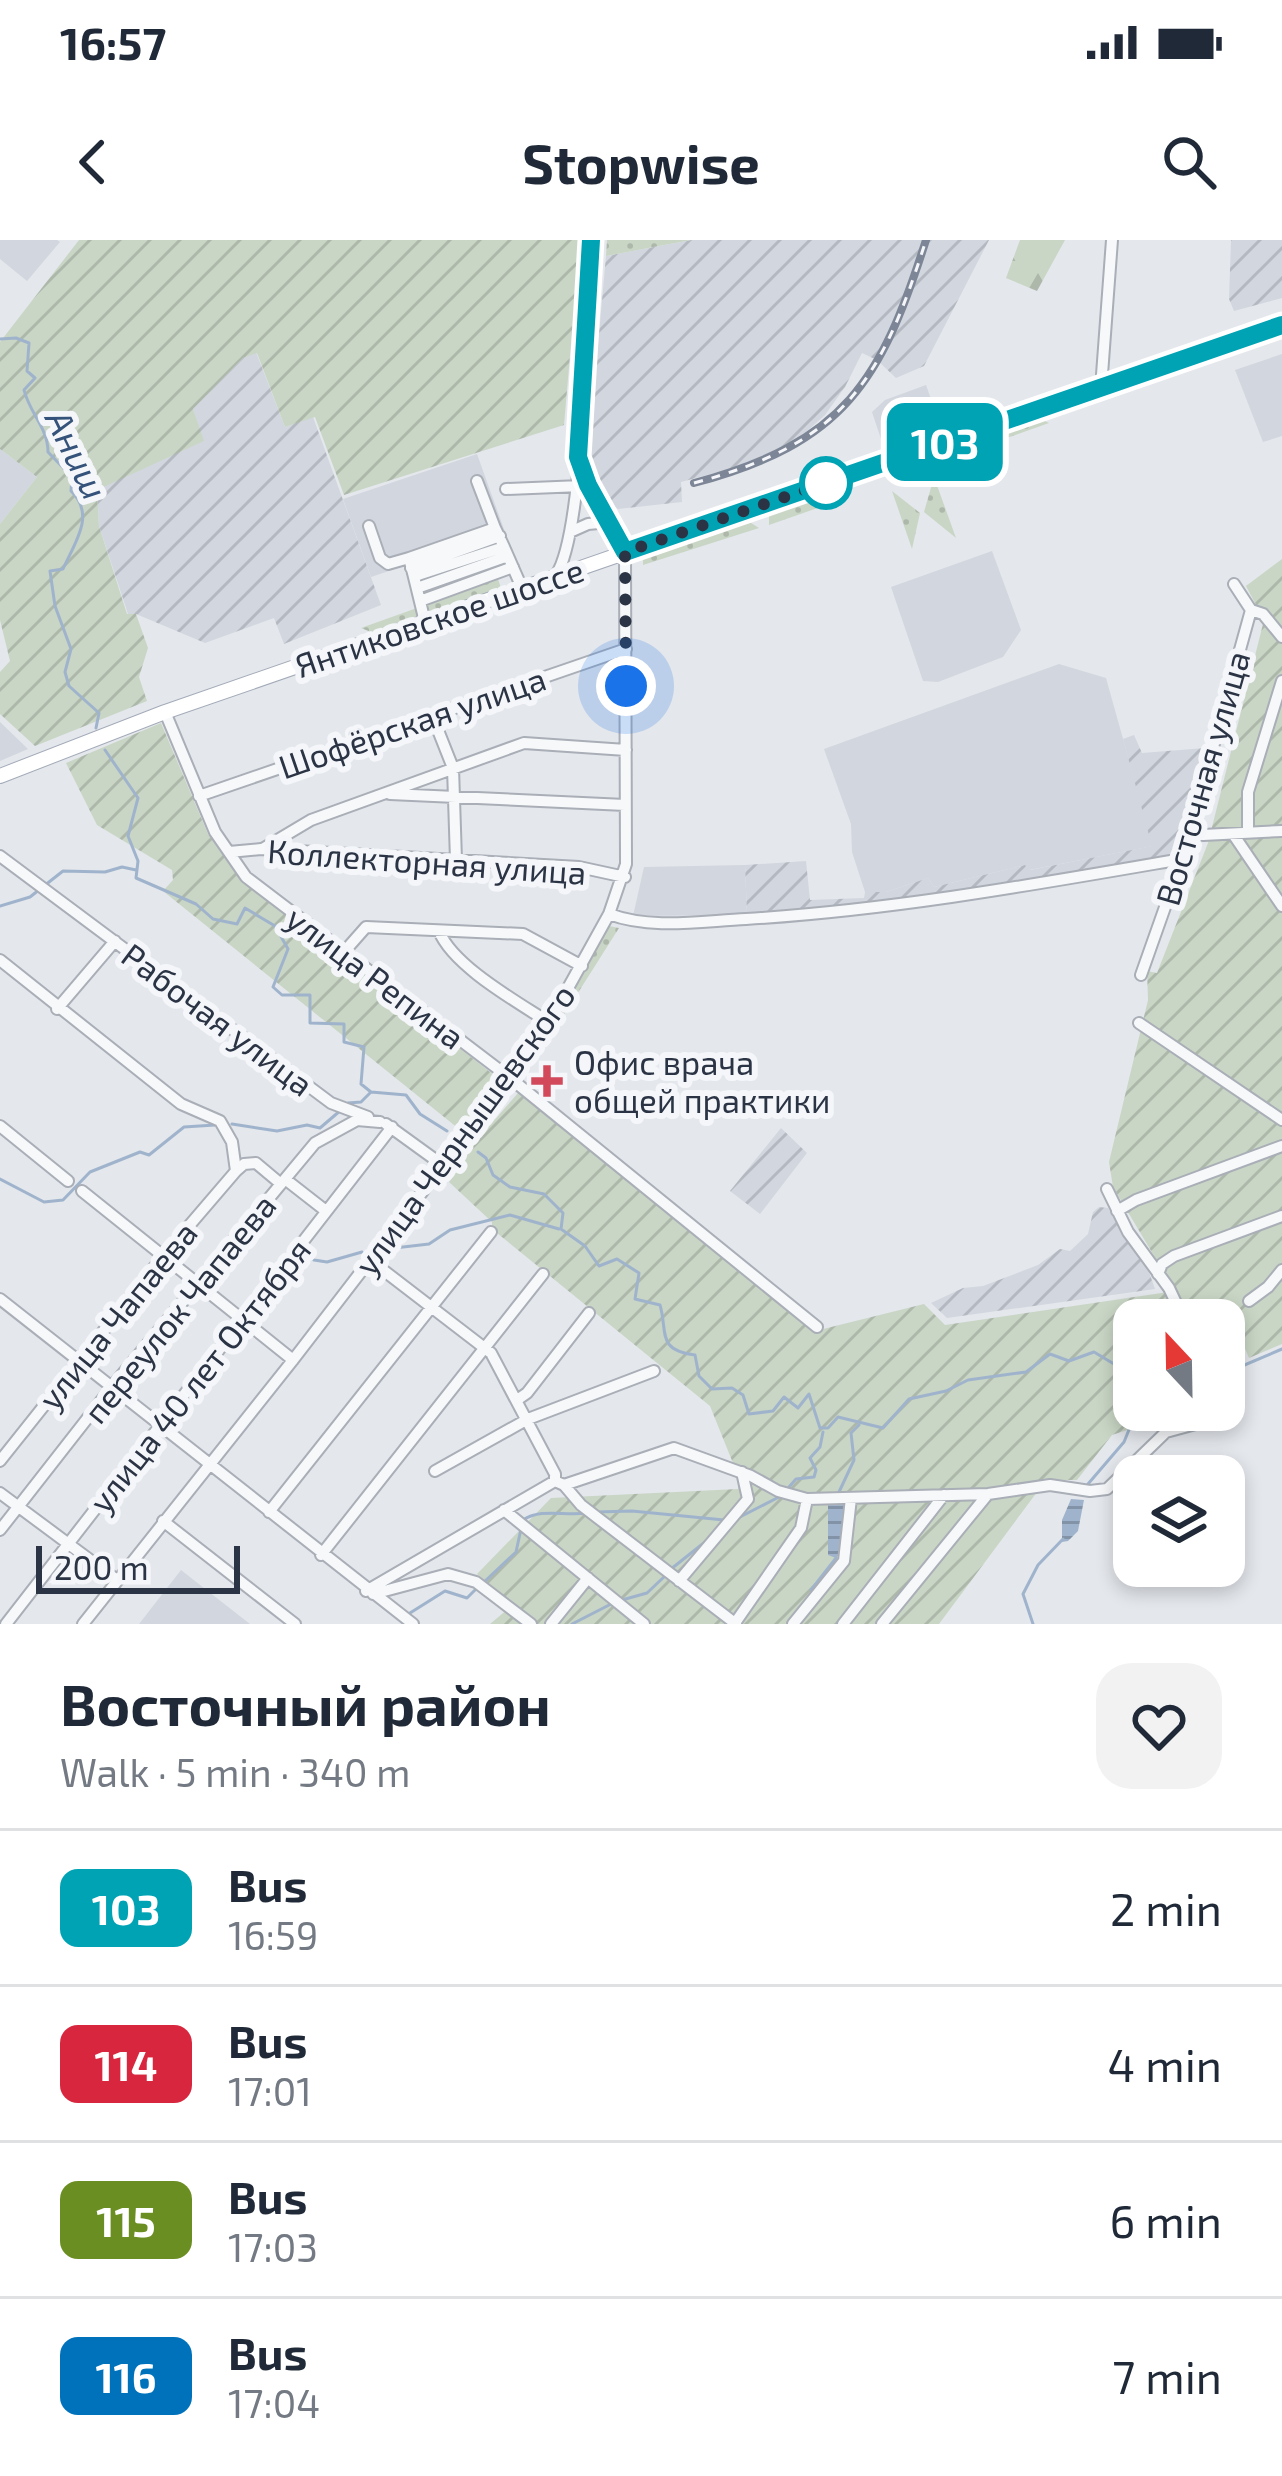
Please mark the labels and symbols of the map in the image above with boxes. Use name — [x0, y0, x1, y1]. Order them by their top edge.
water label: Аниш — [37, 400, 118, 506]
line badge: 103 — [876, 403, 1014, 481]
unlabelled marker — [801, 458, 851, 508]
street label: Янтиковское шоссе — [289, 549, 589, 685]
street label: Восточная улица — [1147, 646, 1258, 910]
your location — [596, 656, 656, 716]
street label: Шофёрская улица — [273, 658, 551, 787]
street label: Коллекторная улица — [266, 830, 588, 893]
street label: улица Репина — [279, 897, 473, 1058]
street label: Рабочая улица — [114, 934, 321, 1105]
street label: улица Чернышевского — [345, 976, 584, 1283]
place label: Офис врача общей практики — [574, 1042, 830, 1120]
marker: Офис врача общей практики — [531, 1065, 563, 1097]
street label: переулок Чапаева — [74, 1185, 284, 1431]
street label: улица Чапаева — [29, 1213, 206, 1418]
street label: улица 40 лет Октября — [80, 1230, 319, 1520]
north arrow — [1113, 1299, 1245, 1431]
scale bar — [36, 1540, 240, 1593]

